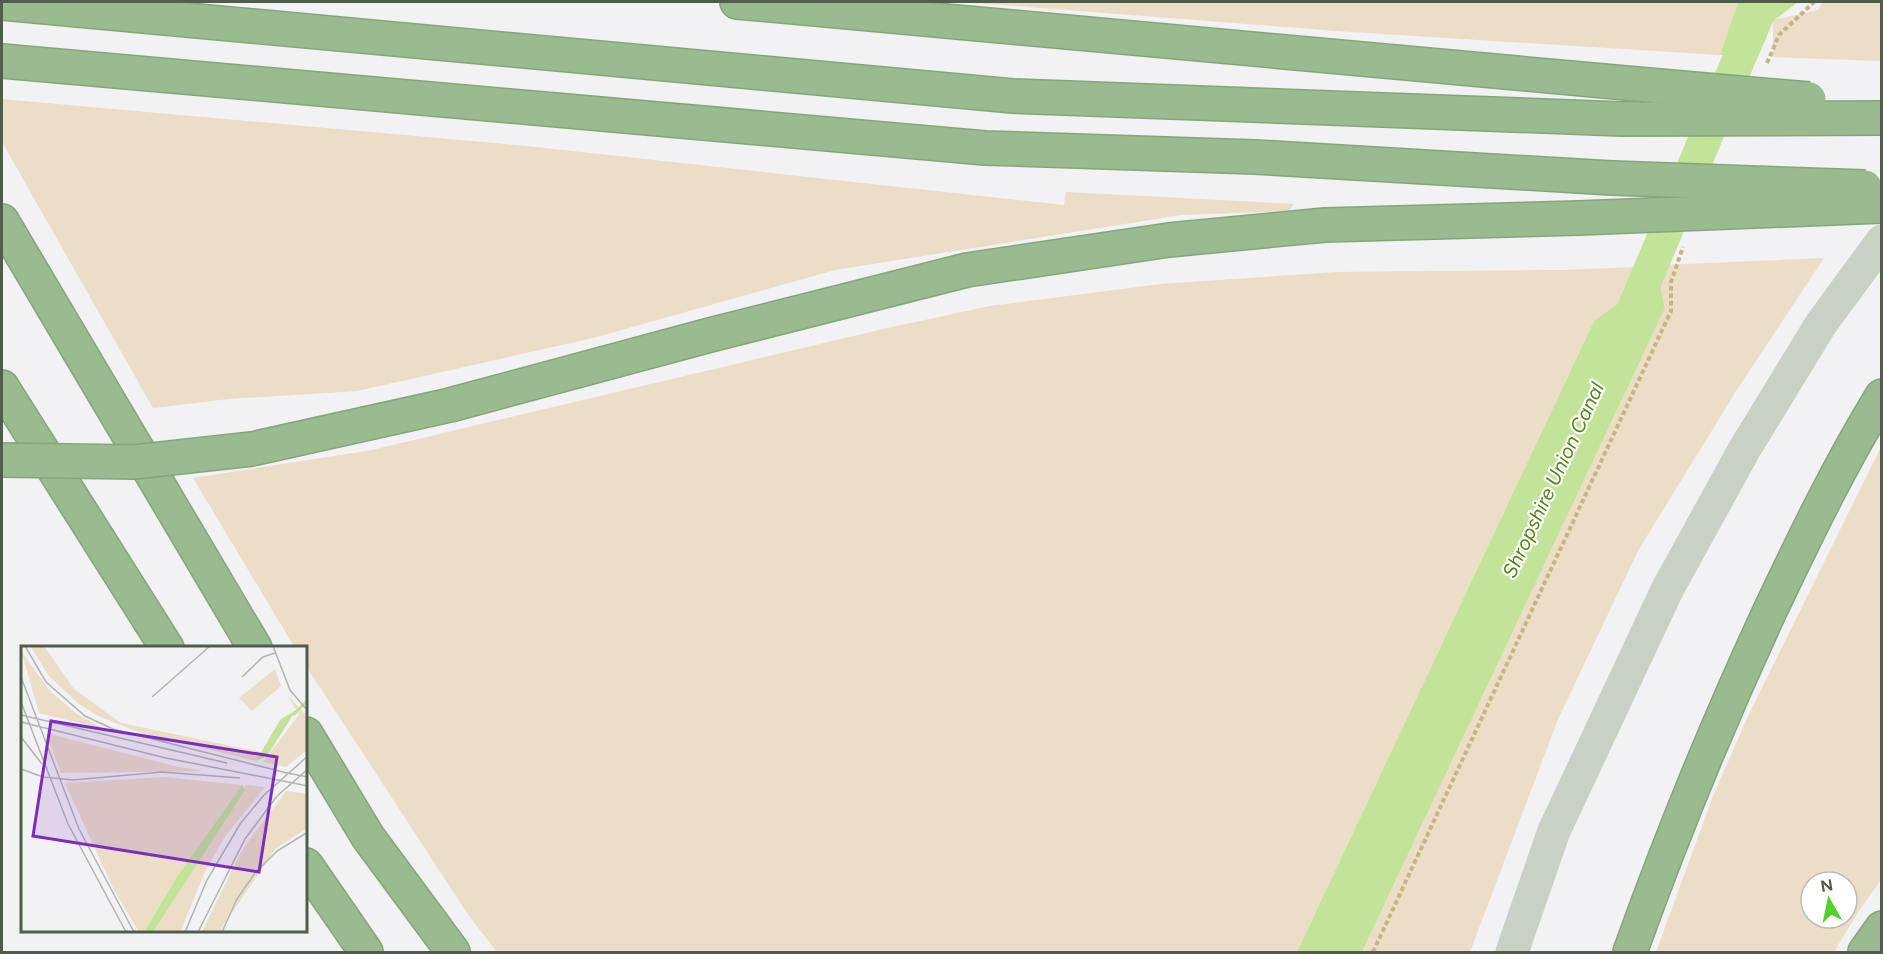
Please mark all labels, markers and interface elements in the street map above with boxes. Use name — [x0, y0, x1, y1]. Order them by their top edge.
water label: Shropshire Union Canal — [1497, 378, 1609, 582]
inset map — [21, 646, 308, 933]
north arrow — [1799, 870, 1859, 930]
text: N — [1819, 875, 1834, 896]

